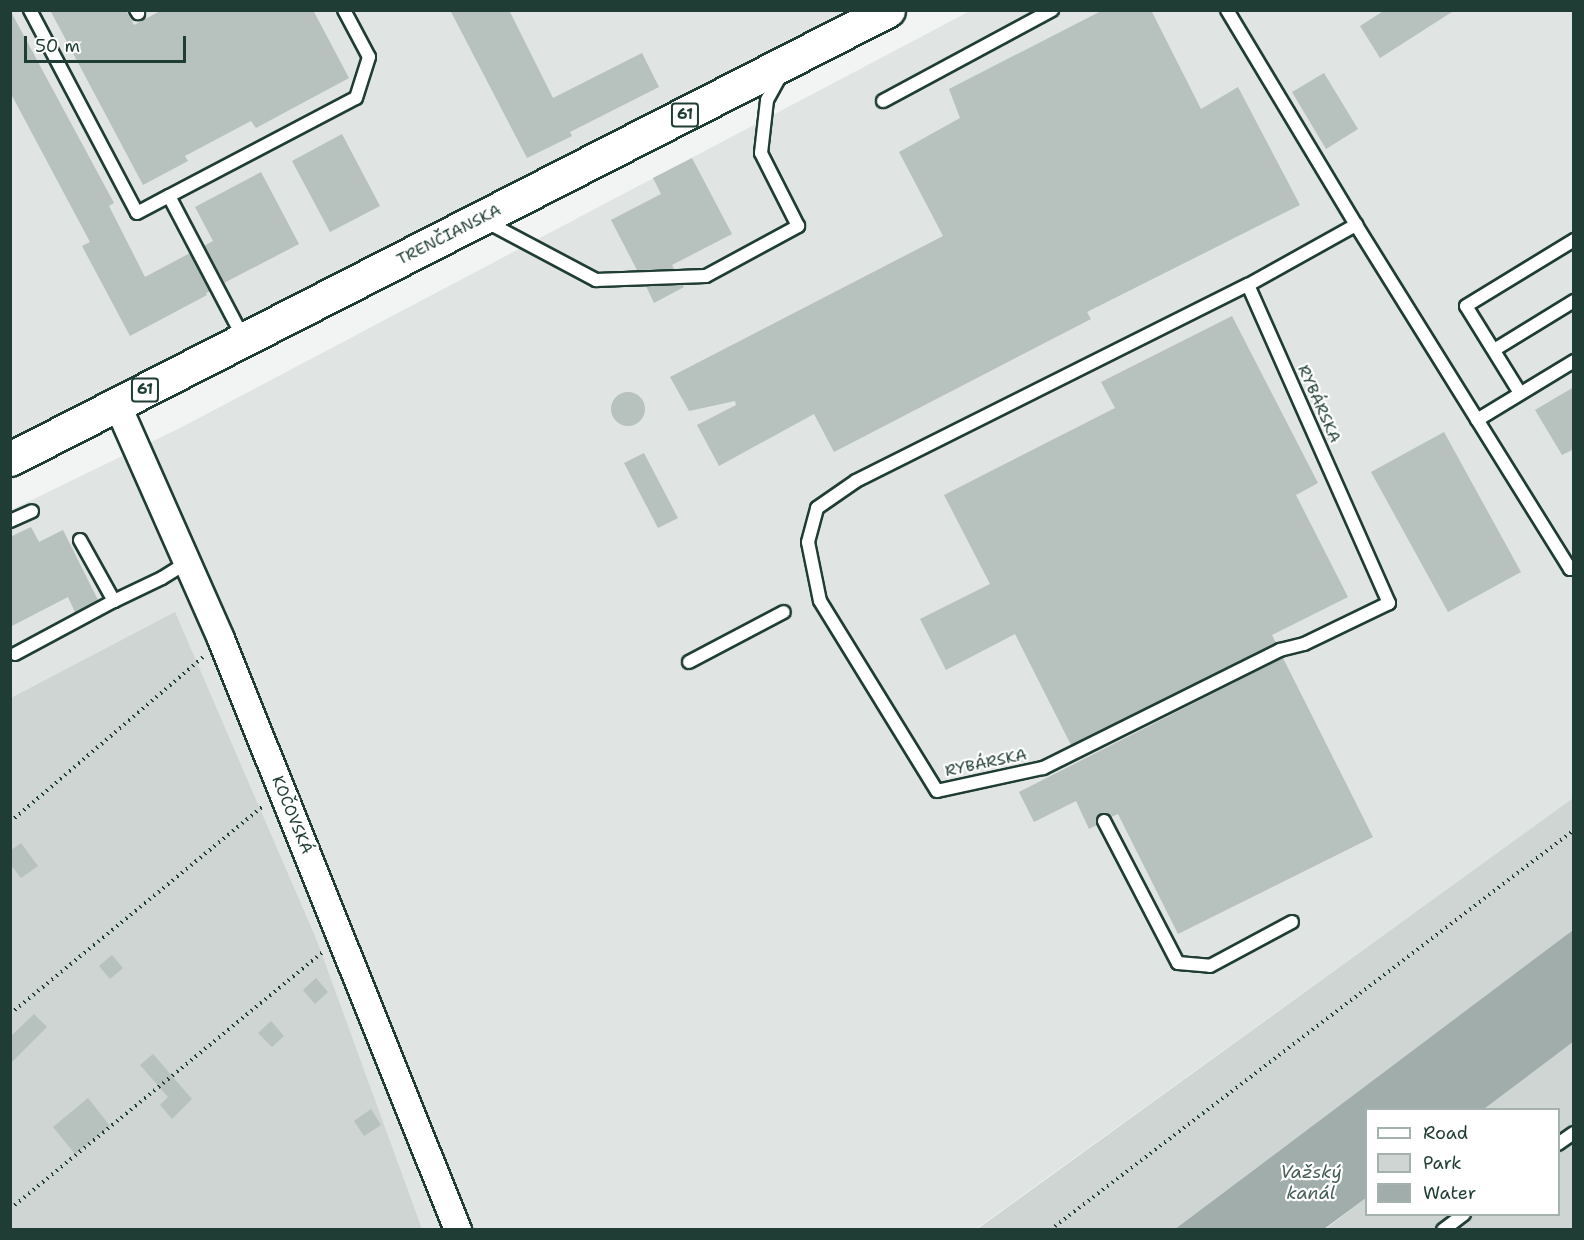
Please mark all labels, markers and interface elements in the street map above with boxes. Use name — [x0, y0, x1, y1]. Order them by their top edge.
scale bar — [27, 24, 189, 62]
text: 50 m — [35, 34, 80, 58]
road number: 61 — [670, 103, 700, 127]
street label: TRENČIANSKA — [394, 200, 504, 270]
street label: RYBÁRSKA — [1293, 362, 1345, 446]
road number: 61 — [130, 378, 160, 402]
street label: RYBÁRSKA — [943, 745, 1029, 781]
street label: KOČOVSKÁ — [268, 773, 316, 857]
legend — [1365, 1108, 1560, 1216]
text: Road — [1423, 1121, 1468, 1145]
text: Park — [1423, 1151, 1462, 1175]
water label: Važský kanál — [1280, 1162, 1342, 1204]
text: Water — [1423, 1181, 1476, 1205]

